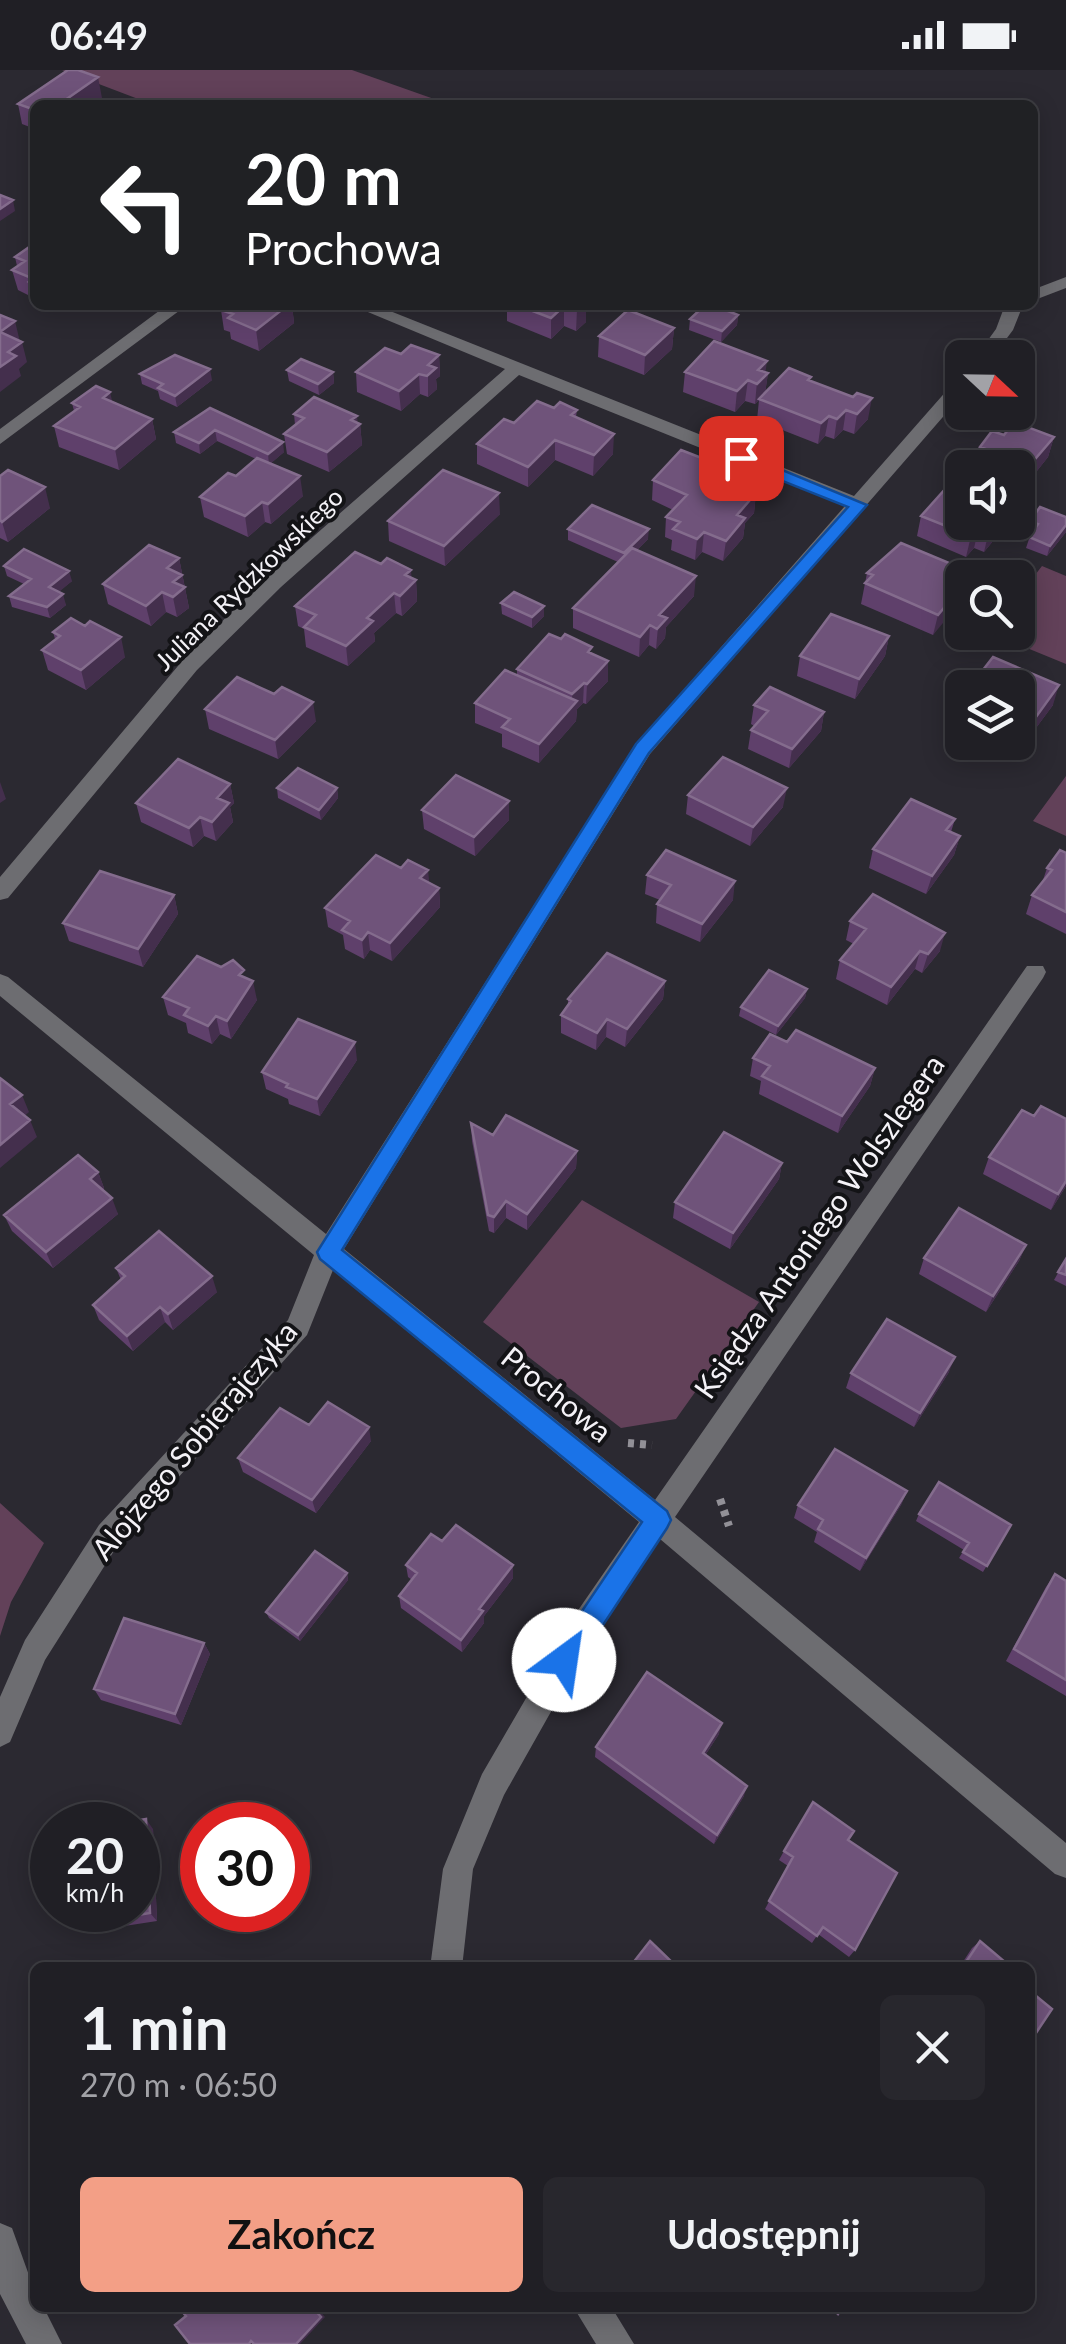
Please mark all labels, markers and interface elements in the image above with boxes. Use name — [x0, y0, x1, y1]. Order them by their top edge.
text: 06:49 — [50, 12, 148, 58]
text: 20 m — [245, 136, 402, 220]
icon: left — [80, 140, 210, 270]
text: Prochowa — [245, 221, 442, 275]
north arrow — [945, 340, 1035, 430]
map controls — [945, 340, 1035, 760]
pin — [699, 416, 784, 501]
icon: arrive — [714, 431, 769, 486]
button: sound — [945, 450, 1035, 540]
street label: Juliana Rydzkowskiego — [148, 481, 348, 676]
button: search — [945, 560, 1035, 650]
button: layers — [945, 670, 1035, 760]
street label: Księdza Antoniego Wolszlegera — [686, 1047, 951, 1405]
street label: Alojzego Sobierajczyka — [83, 1313, 304, 1566]
street label: Prochowa — [495, 1338, 620, 1449]
position arrow — [512, 1608, 616, 1712]
speed limit sign: 30 — [180, 1802, 310, 1932]
text: 20 — [66, 1825, 124, 1885]
text: km/h — [66, 1877, 124, 1907]
text: 1 min — [80, 1991, 229, 2063]
button: close — [880, 1995, 985, 2100]
text: 270 m · 06:50 — [80, 2065, 277, 2104]
button: Zakończ — [80, 2177, 523, 2292]
button: Udostępnij — [543, 2177, 985, 2292]

